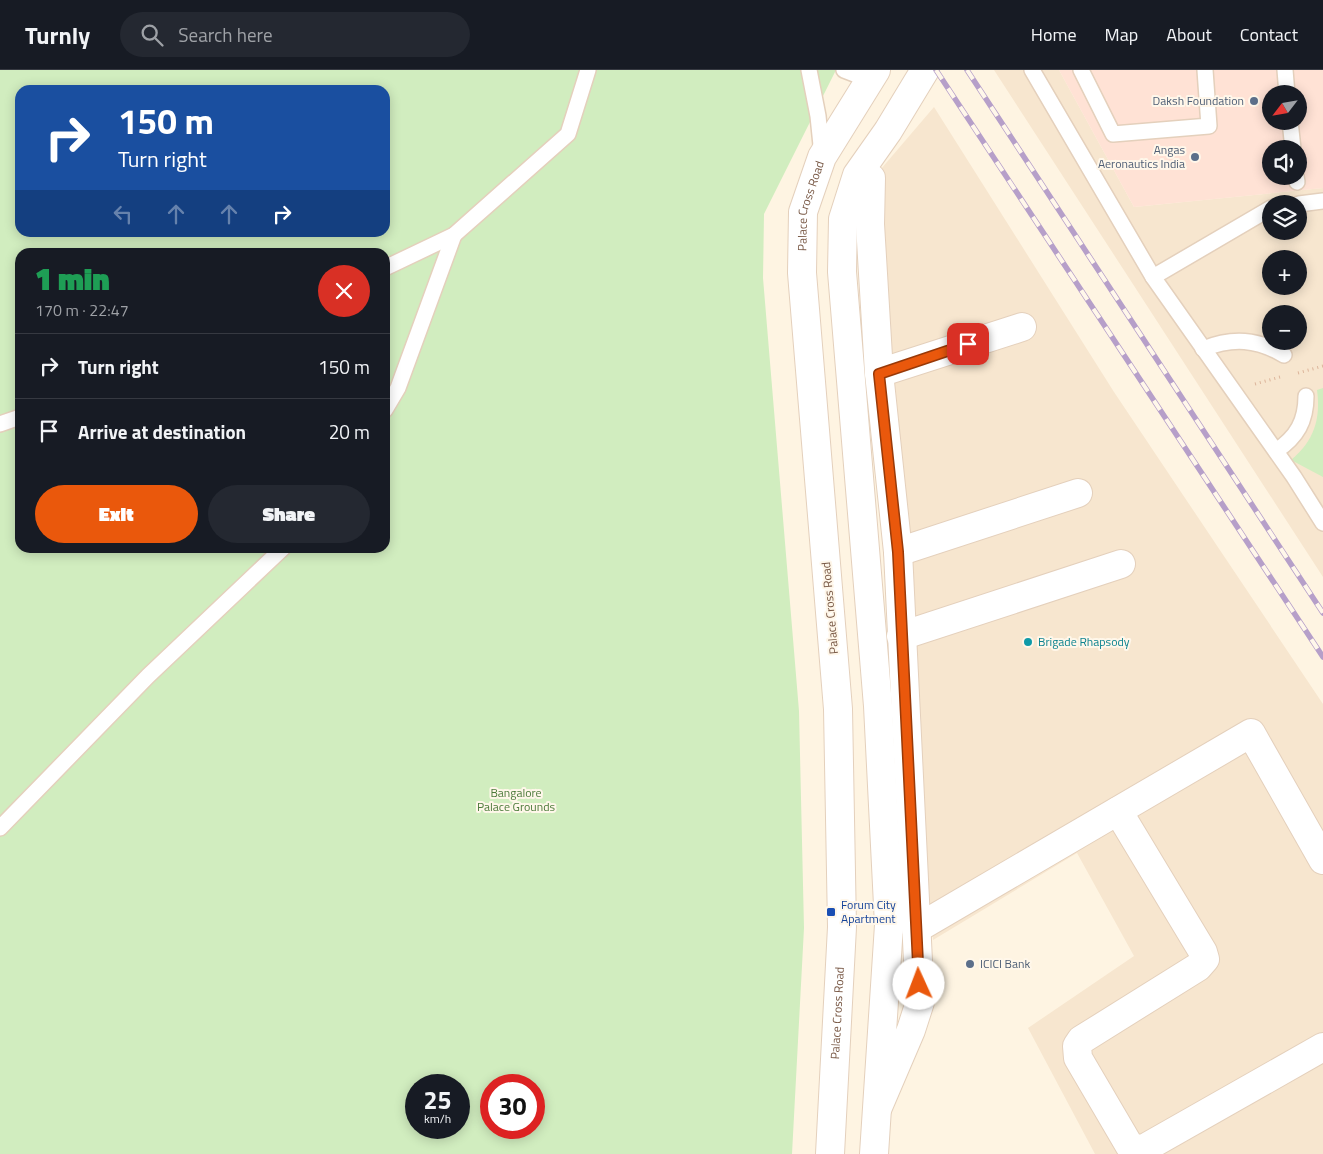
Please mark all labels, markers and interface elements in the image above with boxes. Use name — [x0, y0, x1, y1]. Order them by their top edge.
search box — [120, 12, 470, 57]
text: Turnly — [25, 17, 90, 53]
text: Search here — [178, 20, 273, 49]
icon: search — [138, 21, 166, 49]
text: Home — [1031, 21, 1077, 48]
text: Map — [1105, 21, 1138, 48]
text: About — [1166, 21, 1212, 48]
text: Contact — [1240, 21, 1298, 48]
north arrow — [1262, 85, 1308, 130]
map controls — [1262, 85, 1307, 350]
place label: Daksh Foundation — [1153, 91, 1244, 110]
text: 150 m — [118, 94, 214, 148]
marker: Daksh Foundation — [1248, 95, 1260, 107]
icon: right — [35, 105, 100, 170]
place label: Angas Aeronautics India — [1098, 140, 1185, 173]
button: sound — [1262, 140, 1307, 185]
text: Turn right — [118, 142, 207, 176]
marker: Angas Aeronautics India — [1189, 151, 1201, 163]
street label: Palace Cross Road — [792, 158, 829, 251]
button: layers — [1262, 195, 1307, 240]
icon: left — [109, 200, 137, 228]
icon: ahead — [162, 200, 190, 228]
icon: ahead — [215, 200, 243, 228]
icon: right — [268, 200, 296, 228]
button: + — [1262, 250, 1307, 295]
text: 1 min — [35, 256, 110, 302]
button: close — [318, 265, 370, 317]
text: 170 m · 22:47 — [35, 298, 129, 322]
button: − — [1262, 305, 1307, 350]
pin — [947, 323, 989, 365]
icon: arrive — [954, 330, 982, 358]
icon: right — [35, 352, 63, 380]
text: Turn right — [78, 352, 159, 381]
text: 150 m — [318, 352, 370, 381]
icon: arrive — [35, 417, 63, 445]
text: Arrive at destination — [78, 417, 246, 446]
text: 20 m — [329, 417, 370, 446]
button: Exit — [35, 485, 198, 543]
button: Share — [208, 485, 370, 543]
street label: Palace Cross Road — [816, 561, 843, 655]
place label: Brigade Rhapsody — [1038, 632, 1130, 651]
marker: Brigade Rhapsody — [1022, 636, 1034, 648]
park label: Bangalore Palace Grounds — [477, 783, 556, 816]
place label: Forum City Apartment — [841, 895, 896, 928]
marker: Forum City Apartment — [825, 906, 837, 918]
place label: ICICI Bank — [980, 954, 1030, 973]
position arrow — [892, 957, 944, 1009]
marker: ICICI Bank — [964, 958, 976, 970]
street label: Palace Cross Road — [825, 966, 849, 1060]
speed limit sign: 30 — [480, 1074, 545, 1139]
text: 25 — [423, 1081, 452, 1119]
text: km/h — [424, 1109, 451, 1128]

